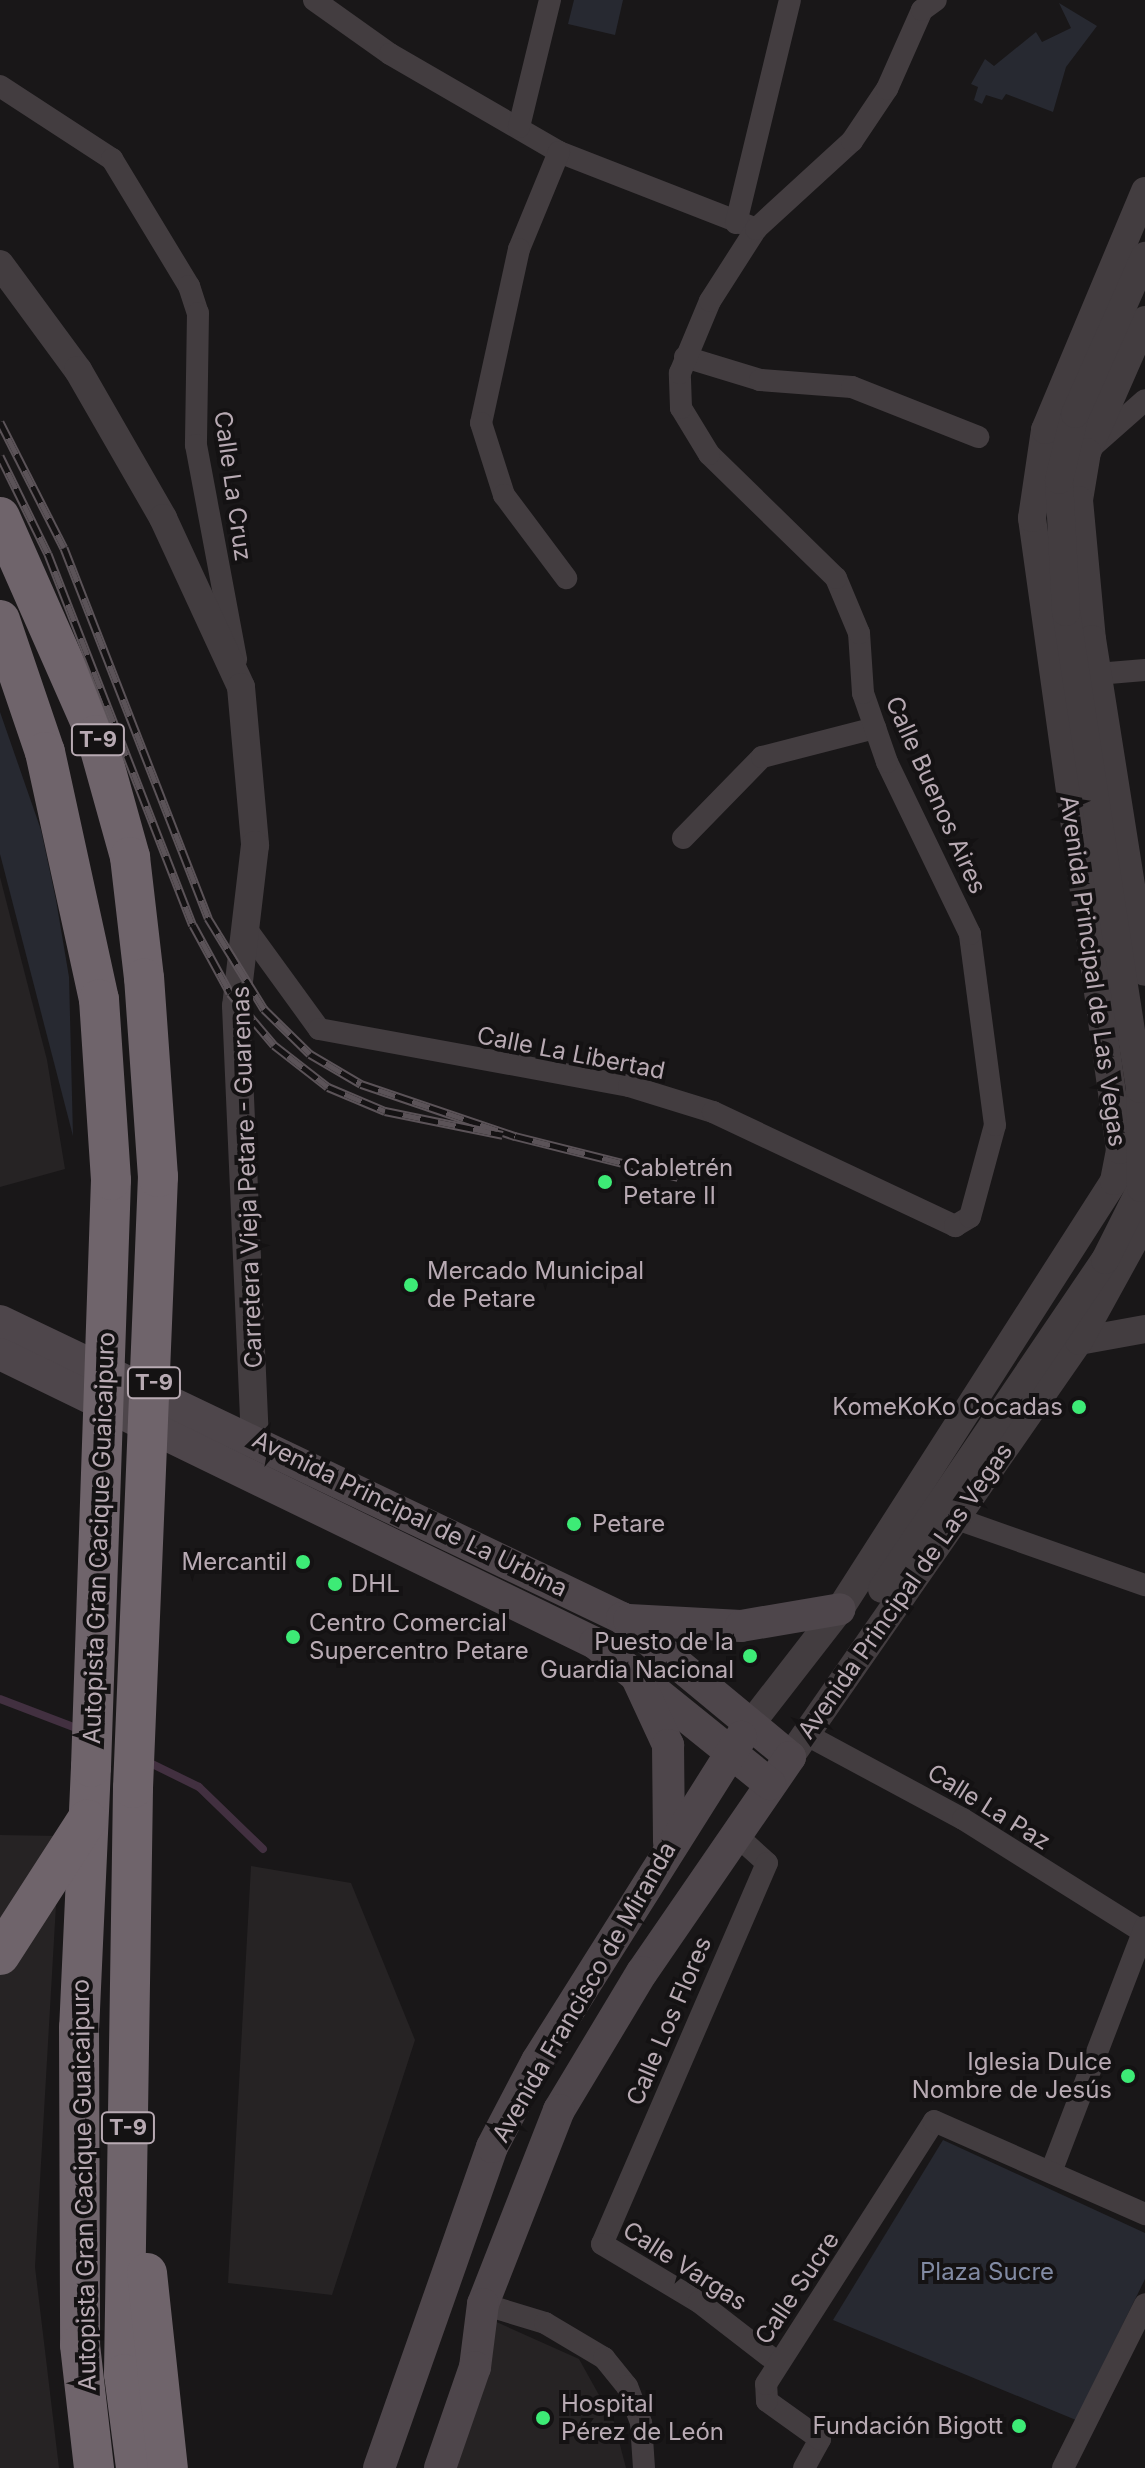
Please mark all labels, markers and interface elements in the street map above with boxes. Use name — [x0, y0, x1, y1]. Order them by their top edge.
street label: Calle La Cruz — [208, 409, 258, 563]
street label: Calle Buenos Aires — [880, 692, 992, 898]
road number: T-9 — [70, 722, 126, 758]
street label: Avenida Principal de Las Vegas — [1054, 794, 1132, 1148]
street label: Carretera Vieja Petare - Guarenas — [226, 985, 268, 1369]
street label: Calle La Libertad — [475, 1021, 667, 1085]
place label: Cabletrén Petare II — [623, 1154, 733, 1210]
marker: Cabletrén Petare II — [594, 1171, 616, 1193]
place label: Mercado Municipal de Petare — [427, 1257, 644, 1313]
marker: Mercado Municipal de Petare — [402, 1276, 420, 1294]
street label: Autopista Gran Cacique Guaicaipuro — [77, 1332, 121, 1744]
road number: T-9 — [126, 1365, 182, 1401]
place label: KomeKoKo Cocadas — [832, 1393, 1063, 1421]
marker: KomeKoKo Cocadas — [1070, 1398, 1088, 1416]
street label: Avenida Principal de La Urbina — [248, 1425, 572, 1603]
street label: Avenida Principal de Las Vegas — [792, 1438, 1018, 1744]
place label: Petare — [592, 1510, 665, 1538]
marker: Petare — [563, 1513, 585, 1535]
place label: Mercantil — [182, 1548, 287, 1576]
marker: Mercantil — [294, 1553, 312, 1571]
place label: DHL — [351, 1570, 400, 1598]
marker: DHL — [326, 1575, 344, 1593]
place label: Centro Comercial Supercentro Petare — [309, 1609, 529, 1665]
marker: Centro Comercial Supercentro Petare — [284, 1628, 302, 1646]
place label: Puesto de la Guardia Nacional — [540, 1628, 734, 1684]
marker: Puesto de la Guardia Nacional — [741, 1647, 759, 1665]
street label: Calle La Paz — [922, 1758, 1056, 1856]
street label: Avenida Francisco de Miranda — [486, 1837, 682, 2147]
street label: Calle Los Flores — [620, 1932, 718, 2110]
street label: Autopista Gran Cacique Guaicaipuro — [66, 1979, 102, 2391]
place label: Iglesia Dulce Nombre de Jesús — [912, 2048, 1112, 2104]
marker: Iglesia Dulce Nombre de Jesús — [1119, 2067, 1137, 2085]
road number: T-9 — [100, 2110, 156, 2146]
street label: Calle Vargas — [618, 2215, 752, 2317]
street label: Calle Sucre — [749, 2226, 845, 2350]
park label: Plaza Sucre — [920, 2258, 1054, 2286]
place label: Hospital Pérez de León — [561, 2390, 724, 2446]
marker: Hospital Pérez de León — [532, 2407, 554, 2429]
place label: Fundación Bigott — [813, 2412, 1003, 2440]
marker: Fundación Bigott — [1010, 2417, 1028, 2435]

